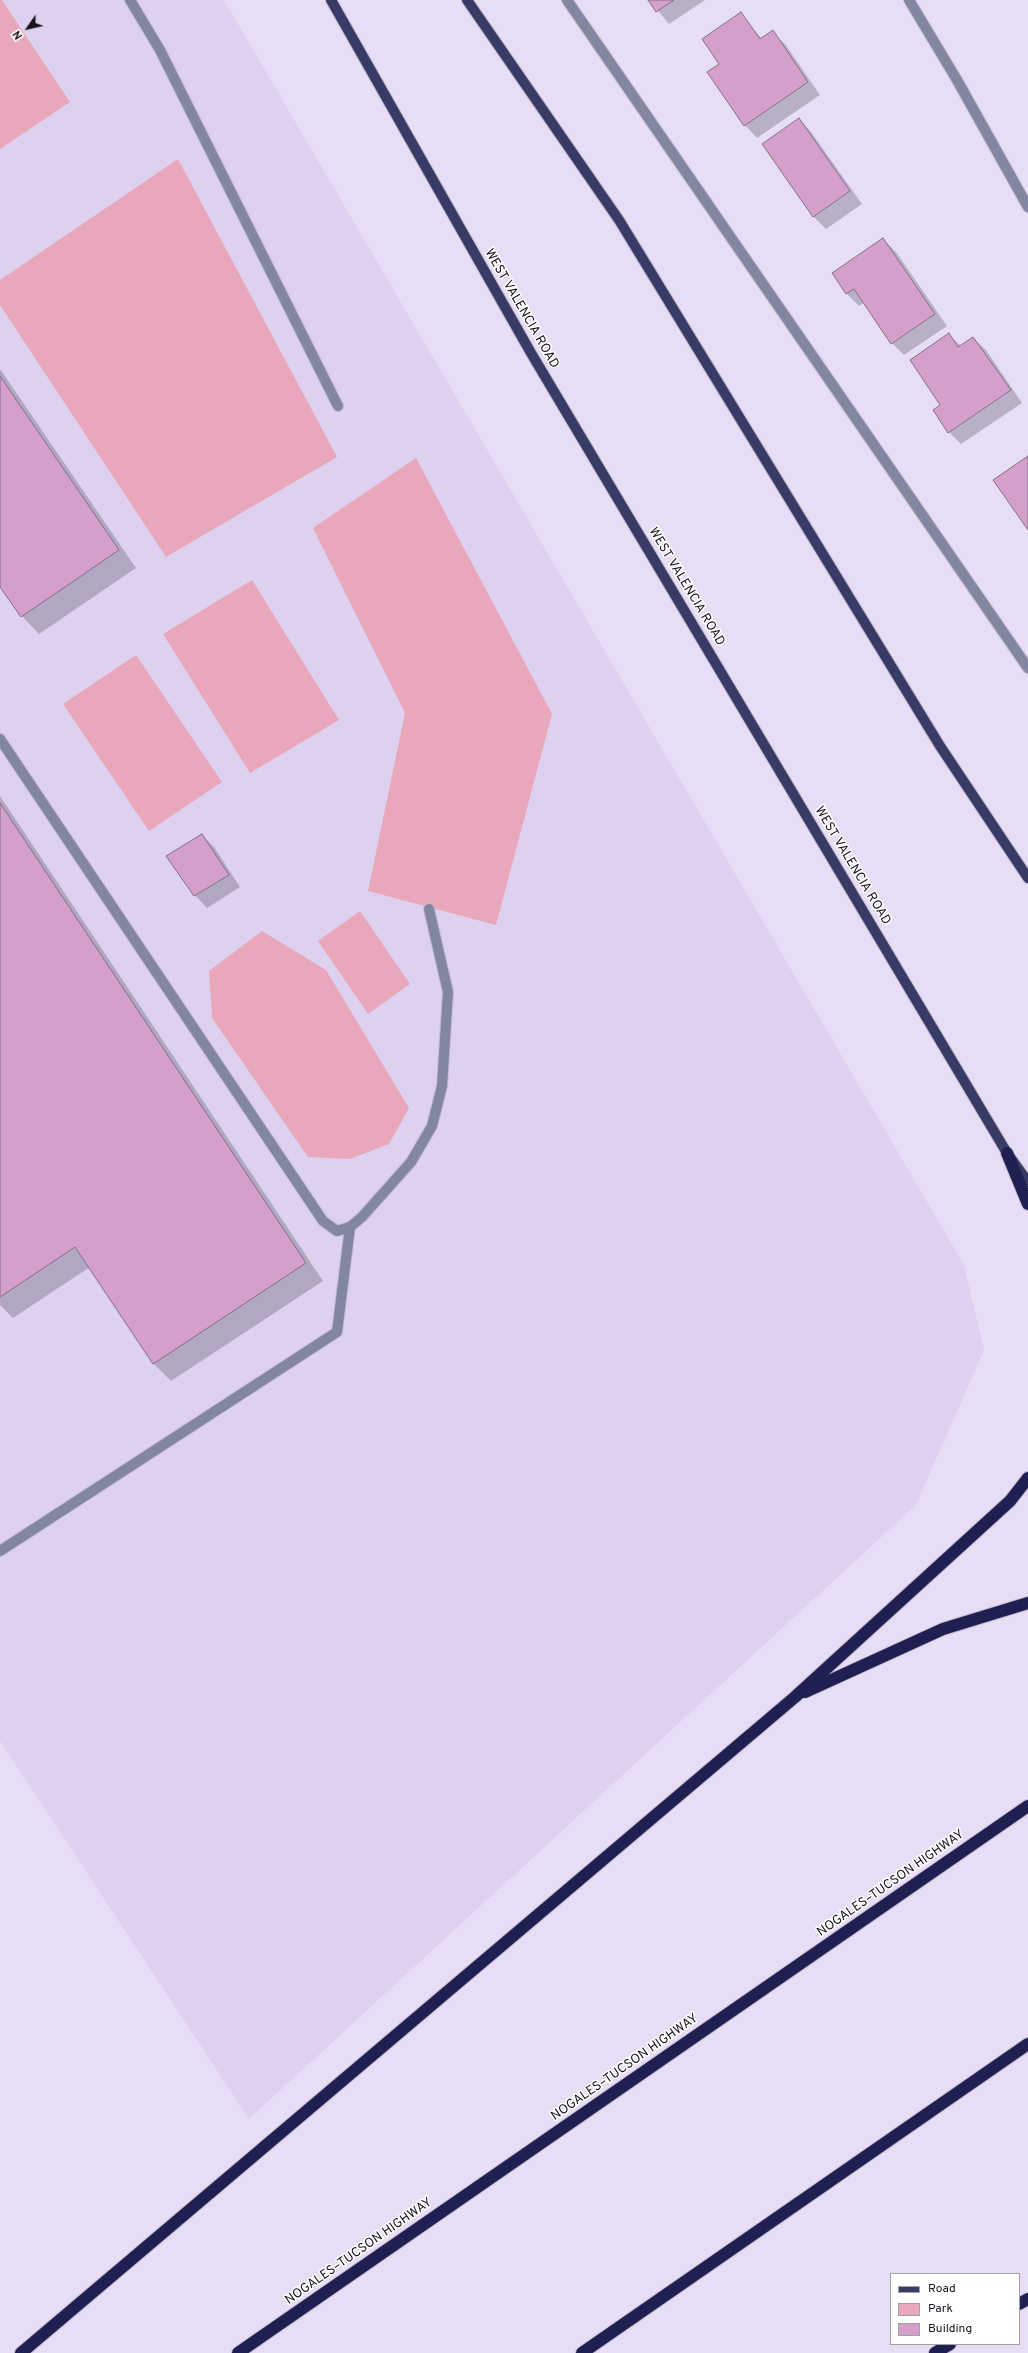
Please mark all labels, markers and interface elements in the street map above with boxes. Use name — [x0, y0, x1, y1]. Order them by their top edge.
north arrow — [8, 8, 48, 48]
text: N — [10, 28, 26, 42]
street label: WEST VALENCIA ROAD — [480, 247, 562, 371]
street label: WEST VALENCIA ROAD — [644, 525, 728, 649]
street label: WEST VALENCIA ROAD — [810, 804, 894, 928]
street label: NOGALES–TUCSON HIGHWAY — [814, 1827, 968, 1941]
street label: NOGALES–TUCSON HIGHWAY — [548, 2011, 702, 2125]
street label: NOGALES–TUCSON HIGHWAY — [282, 2195, 436, 2309]
legend — [890, 2273, 1020, 2345]
text: Road — [928, 2281, 956, 2297]
text: Park — [928, 2301, 953, 2317]
text: Building — [928, 2321, 972, 2337]

